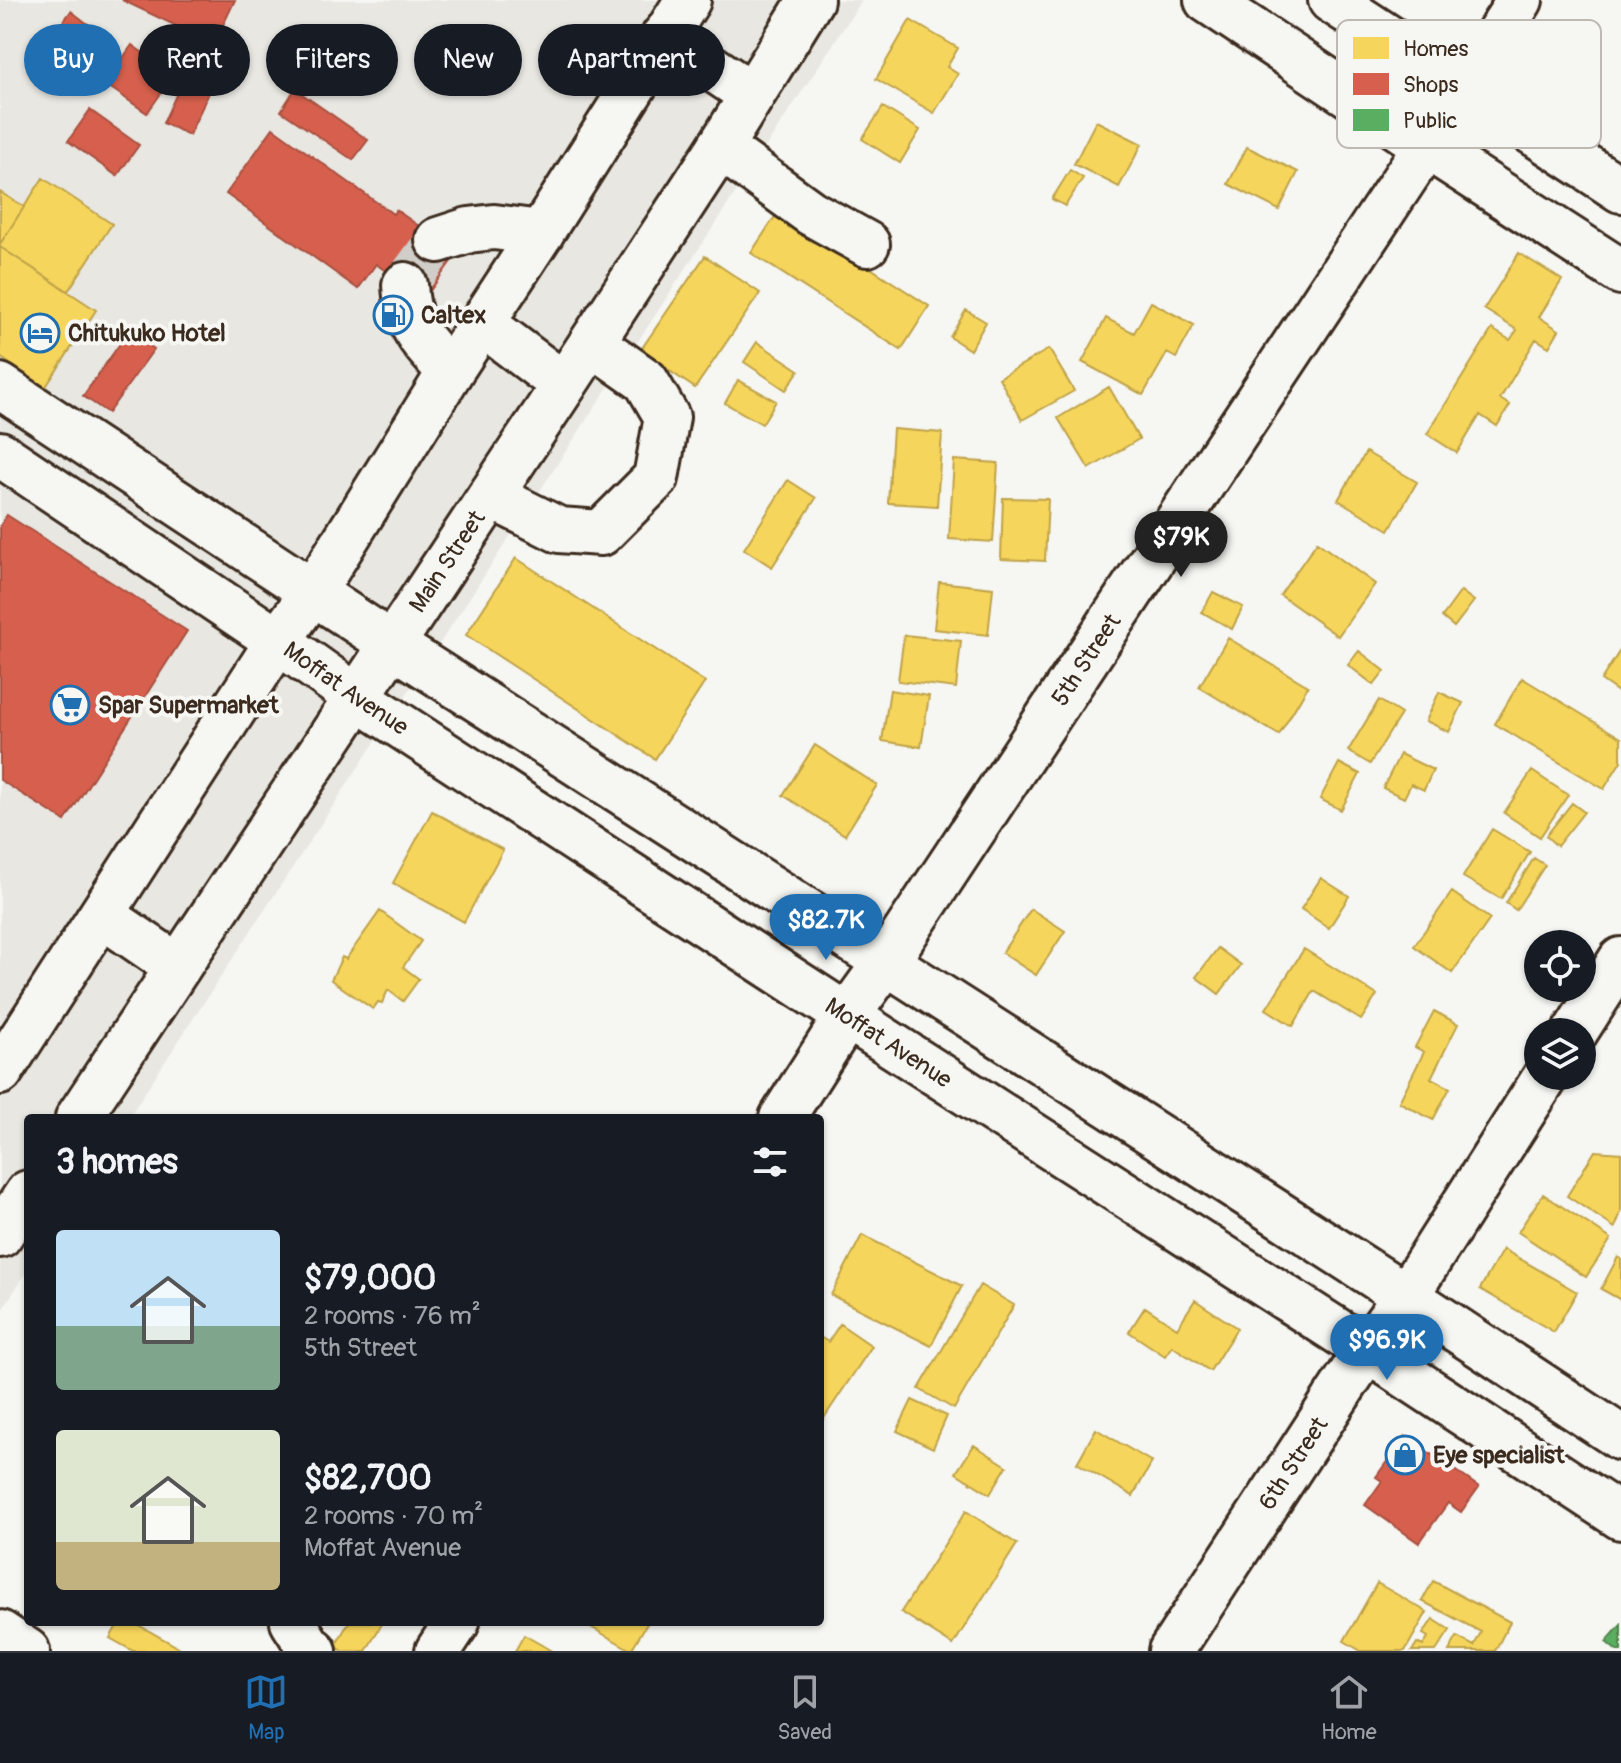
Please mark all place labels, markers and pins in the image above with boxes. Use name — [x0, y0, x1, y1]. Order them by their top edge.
fuel station icon: Caltex — [372, 294, 414, 336]
place label: Caltex — [421, 301, 486, 330]
hotel icon: Chitukuko Hotel — [19, 312, 61, 354]
place label: Chitukuko Hotel — [68, 319, 226, 348]
pin: $79K — [1134, 511, 1228, 579]
supermarket icon: Spar Supermarket — [49, 684, 91, 726]
place label: Spar Supermarket — [98, 691, 280, 720]
pin: $82.7K — [761, 894, 891, 962]
pin: $96.9K — [1322, 1314, 1452, 1382]
shop icon: Eye specialist — [1384, 1434, 1426, 1476]
place label: Eye specialist — [1433, 1441, 1566, 1470]

